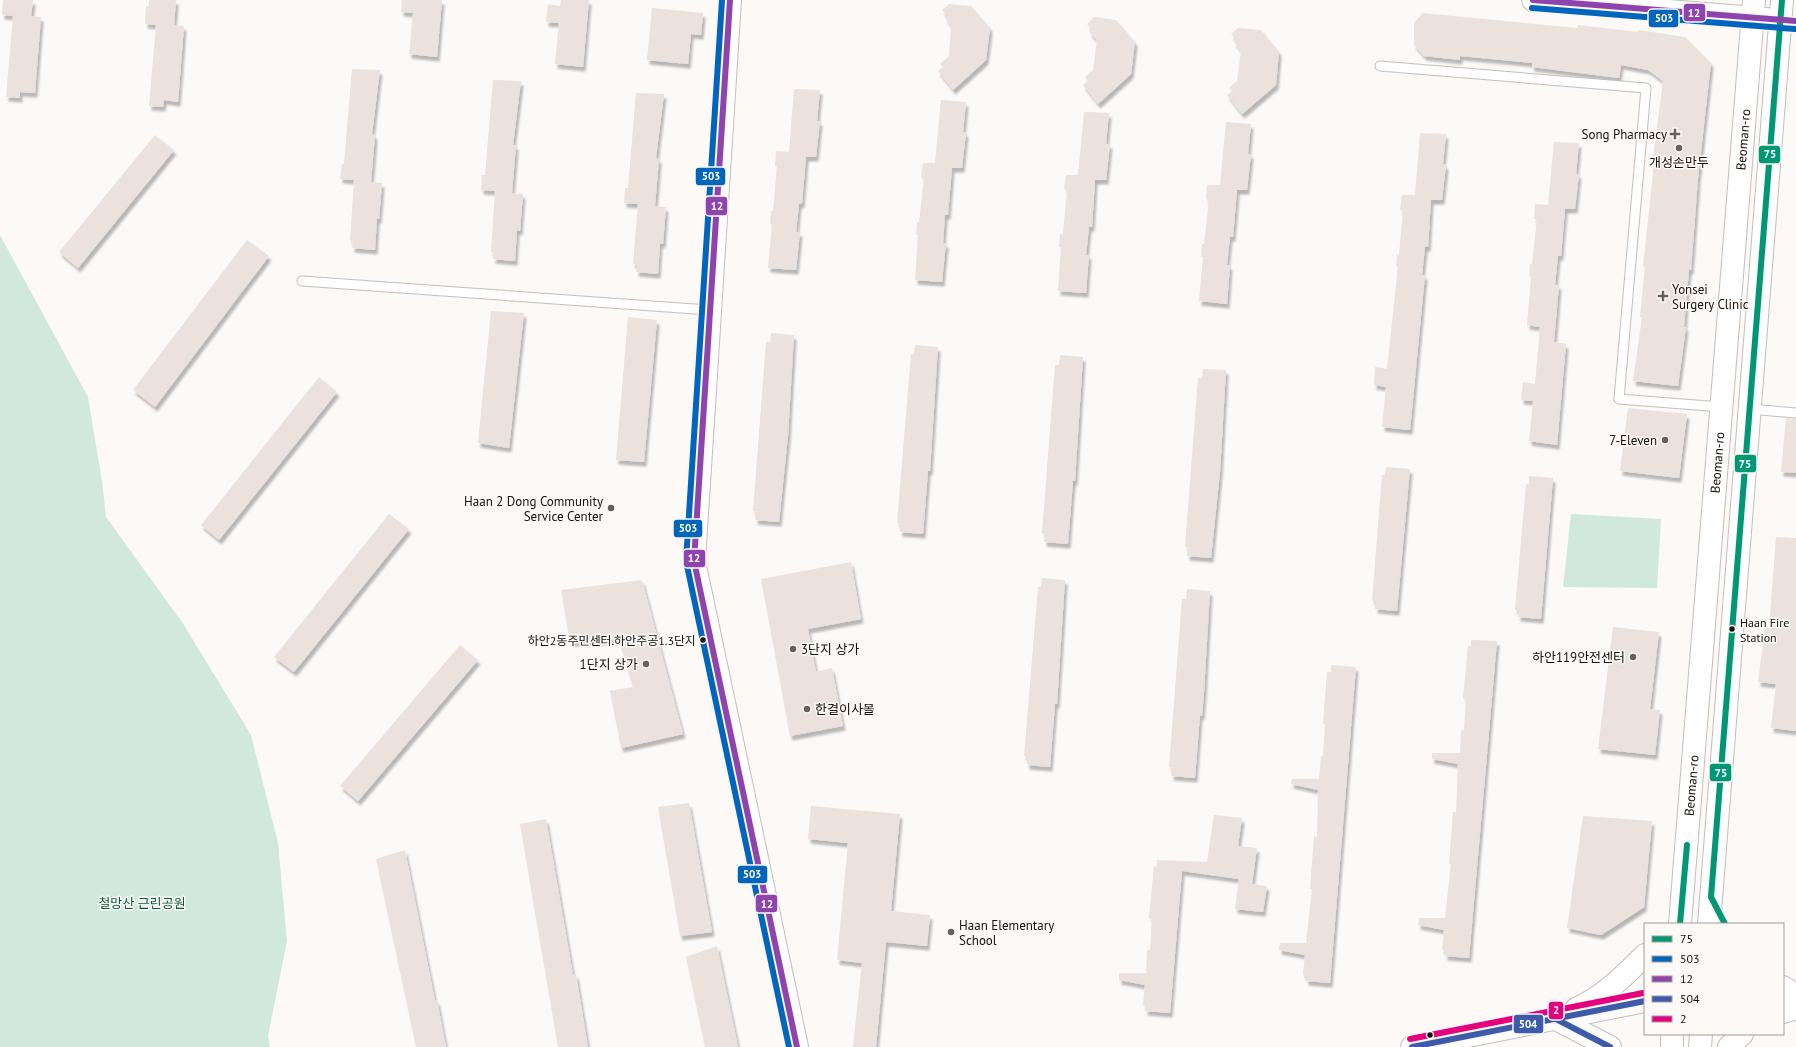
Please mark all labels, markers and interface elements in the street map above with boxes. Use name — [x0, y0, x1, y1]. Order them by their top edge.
line badge: 12 — [1683, 3, 1706, 22]
text: 12 — [1688, 6, 1700, 20]
line badge: 503 — [1648, 9, 1679, 28]
text: 503 — [1655, 11, 1673, 25]
street label: Beoman-ro — [1732, 108, 1754, 171]
place label: Song Pharmacy — [1582, 126, 1667, 143]
marker: Song Pharmacy — [1670, 129, 1680, 139]
marker: 개성손만두 — [1674, 143, 1684, 153]
line badge: 75 — [1758, 145, 1781, 164]
text: 75 — [1764, 147, 1776, 161]
place label: 개성손만두 — [1649, 154, 1709, 171]
line badge: 503 — [695, 167, 726, 186]
text: 503 — [702, 169, 720, 183]
line badge: 12 — [705, 196, 728, 216]
text: 12 — [711, 199, 723, 213]
place label: Yonsei Surgery Clinic — [1672, 281, 1749, 313]
marker: Yonsei Surgery Clinic — [1657, 290, 1669, 302]
street label: Beoman-ro — [1706, 431, 1728, 494]
place label: 7-Eleven — [1609, 432, 1657, 449]
marker: 7-Eleven — [1660, 435, 1670, 445]
line badge: 75 — [1734, 454, 1757, 473]
text: 75 — [1739, 457, 1751, 471]
place label: Haan 2 Dong Community Service Center — [464, 493, 604, 525]
marker: Haan 2 Dong Community Service Center — [606, 503, 616, 513]
line badge: 503 — [673, 519, 703, 538]
text: 503 — [679, 521, 697, 535]
line badge: 12 — [683, 549, 706, 568]
text: 12 — [688, 551, 700, 565]
place label: Haan Fire Station — [1740, 615, 1789, 645]
marker: Haan Fire Station — [1727, 624, 1737, 634]
place label: 하안2동주민센터.하안주공1.3단지 — [528, 633, 696, 648]
marker: 하안2동주민센터.하안주공1.3단지 — [698, 635, 708, 645]
place label: 3단지 상가 — [801, 641, 859, 658]
marker: 3단지 상가 — [788, 644, 798, 654]
place label: 하안119안전센터 — [1532, 649, 1625, 666]
marker: 하안119안전센터 — [1628, 652, 1638, 662]
place label: 1단지 상가 — [580, 656, 638, 673]
marker: 1단지 상가 — [641, 659, 651, 669]
place label: 한결이사몰 — [815, 701, 875, 718]
marker: 한결이사몰 — [802, 704, 812, 714]
street label: Beoman-ro — [1680, 754, 1702, 817]
line badge: 75 — [1709, 763, 1732, 782]
text: 75 — [1715, 766, 1727, 780]
line badge: 503 — [737, 865, 768, 884]
text: 503 — [743, 867, 761, 881]
line badge: 12 — [755, 894, 778, 913]
park label: 철망산 근린공원 — [98, 895, 186, 912]
text: 12 — [761, 897, 773, 911]
place label: Haan Elementary School — [959, 917, 1054, 949]
legend — [1644, 923, 1784, 1035]
marker: Haan Elementary School — [946, 927, 956, 937]
text: 75 — [1680, 931, 1693, 946]
text: 503 — [1680, 951, 1700, 966]
text: 12 — [1680, 971, 1693, 986]
text: 504 — [1680, 991, 1700, 1006]
line badge: 2 — [1548, 1001, 1564, 1020]
text: 2 — [1553, 1003, 1559, 1017]
text: 2 — [1680, 1011, 1687, 1026]
line badge: 504 — [1513, 1014, 1544, 1034]
text: 504 — [1519, 1017, 1538, 1031]
unlabelled marker — [1425, 1030, 1435, 1040]

